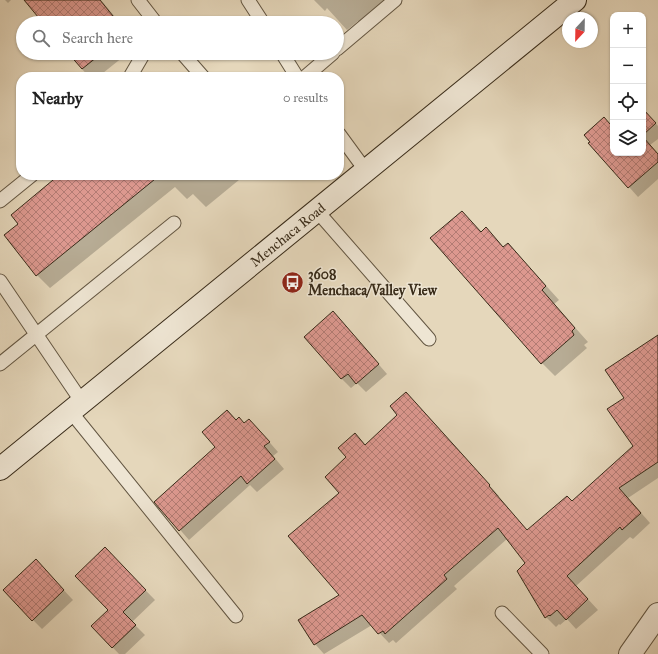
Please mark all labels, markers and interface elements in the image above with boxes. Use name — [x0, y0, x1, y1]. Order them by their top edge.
north arrow — [562, 12, 598, 48]
map controls — [610, 12, 646, 156]
button: + — [610, 12, 646, 48]
search box — [16, 16, 344, 60]
icon: search — [30, 27, 52, 49]
text: Search here — [62, 29, 133, 47]
button: − — [610, 48, 646, 84]
button: locate — [610, 84, 646, 120]
text: Nearby — [32, 88, 83, 109]
text: 0 results — [283, 90, 328, 106]
button: layers — [610, 120, 646, 156]
street label: Menchaca Road — [247, 199, 329, 271]
place label: 3608 Menchaca/Valley View — [308, 266, 438, 300]
bus stop icon: 3608 Menchaca/Valley View — [279, 269, 305, 295]

